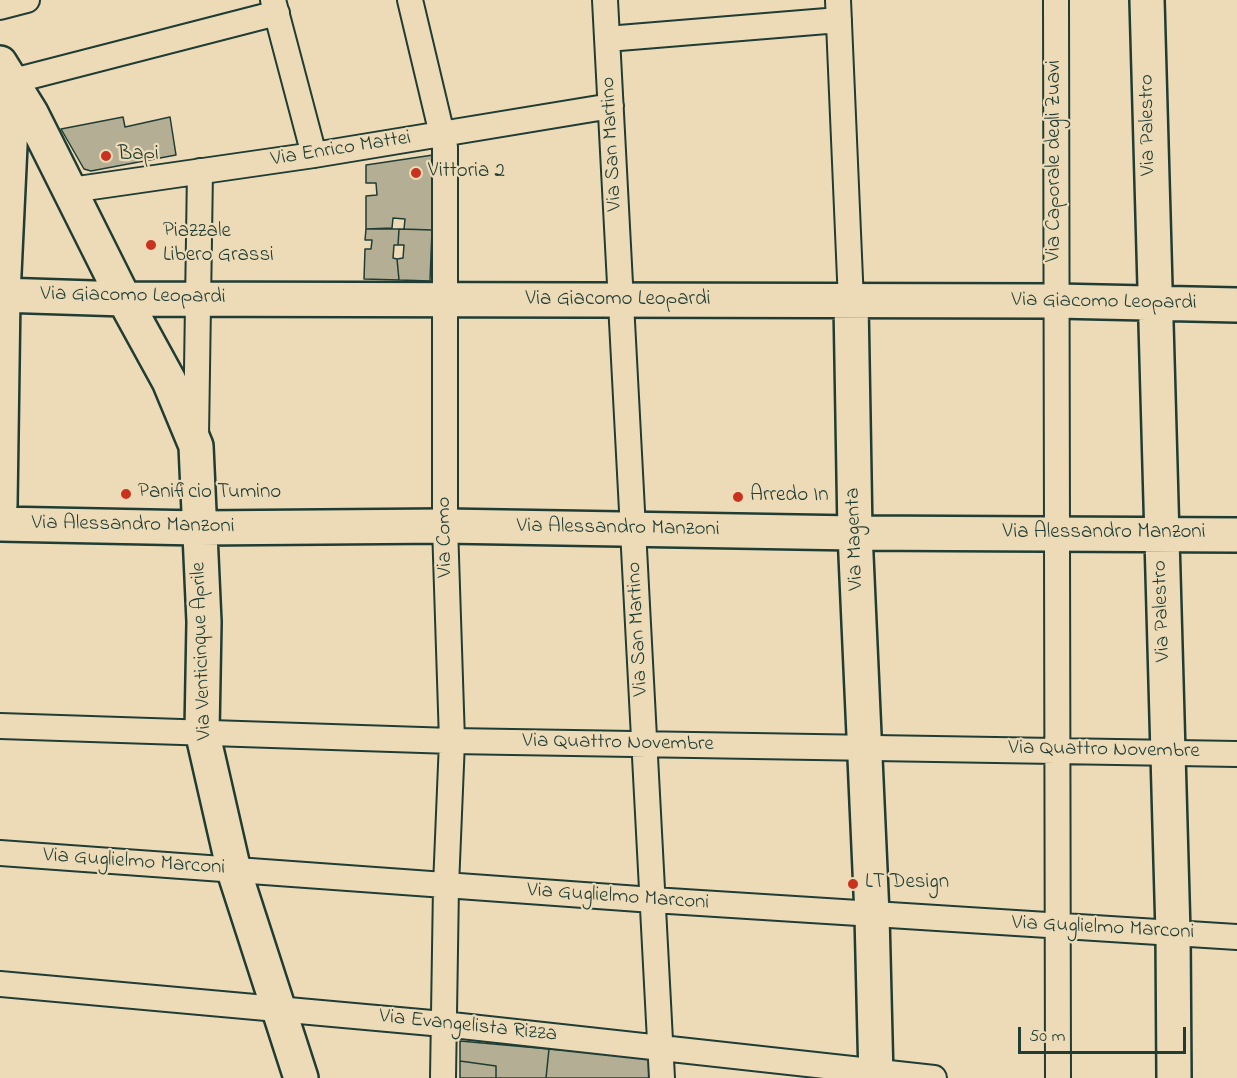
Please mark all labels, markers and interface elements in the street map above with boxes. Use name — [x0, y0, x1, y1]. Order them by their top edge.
street label: Via Caporale degli Zuavi — [1043, 60, 1069, 262]
street label: Via Palestro — [1136, 74, 1162, 176]
street label: Via San Martino — [597, 76, 629, 212]
street label: Via Enrico Mattei — [269, 126, 413, 174]
place label: Bapi — [118, 143, 159, 169]
marker: Bapi — [99, 149, 113, 163]
place label: Vittoria 2 — [428, 160, 505, 186]
marker: Vittoria 2 — [409, 166, 423, 180]
place label: Piazzale Libero Grassi — [163, 220, 274, 270]
marker: Piazzale Libero Grassi — [144, 238, 158, 252]
street label: Via Giacomo Leopardi — [40, 283, 226, 311]
street label: Via Giacomo Leopardi — [525, 288, 711, 314]
street label: Via Giacomo Leopardi — [1011, 289, 1197, 317]
place label: Panificio Tumino — [138, 481, 281, 507]
place label: Arredo In — [750, 484, 829, 510]
marker: Panificio Tumino — [119, 487, 133, 501]
street label: Via Magenta — [842, 487, 870, 591]
marker: Arredo In — [731, 490, 745, 504]
street label: Via Como — [433, 496, 459, 578]
street label: Via Alessandro Manzoni — [31, 512, 235, 540]
street label: Via Alessandro Manzoni — [516, 515, 720, 543]
street label: Via Alessandro Manzoni — [1002, 521, 1206, 547]
street label: Via Palestro — [1149, 560, 1177, 662]
street label: Via San Martino — [623, 561, 655, 697]
street label: Via Venticinque Aprile — [187, 562, 219, 740]
street label: Via Quattro Novembre — [522, 730, 714, 758]
street label: Via Quattro Novembre — [1008, 737, 1200, 765]
street label: Via Guglielmo Marconi — [42, 844, 226, 882]
place label: LT Design — [865, 871, 949, 897]
marker: LT Design — [846, 877, 860, 891]
street label: Via Guglielmo Marconi — [526, 879, 710, 917]
street label: Via Guglielmo Marconi — [1011, 912, 1195, 946]
street label: Via Evangelista Rizza — [378, 1005, 558, 1049]
scale bar — [1021, 1015, 1189, 1053]
text: 50 m — [1029, 1024, 1066, 1050]

